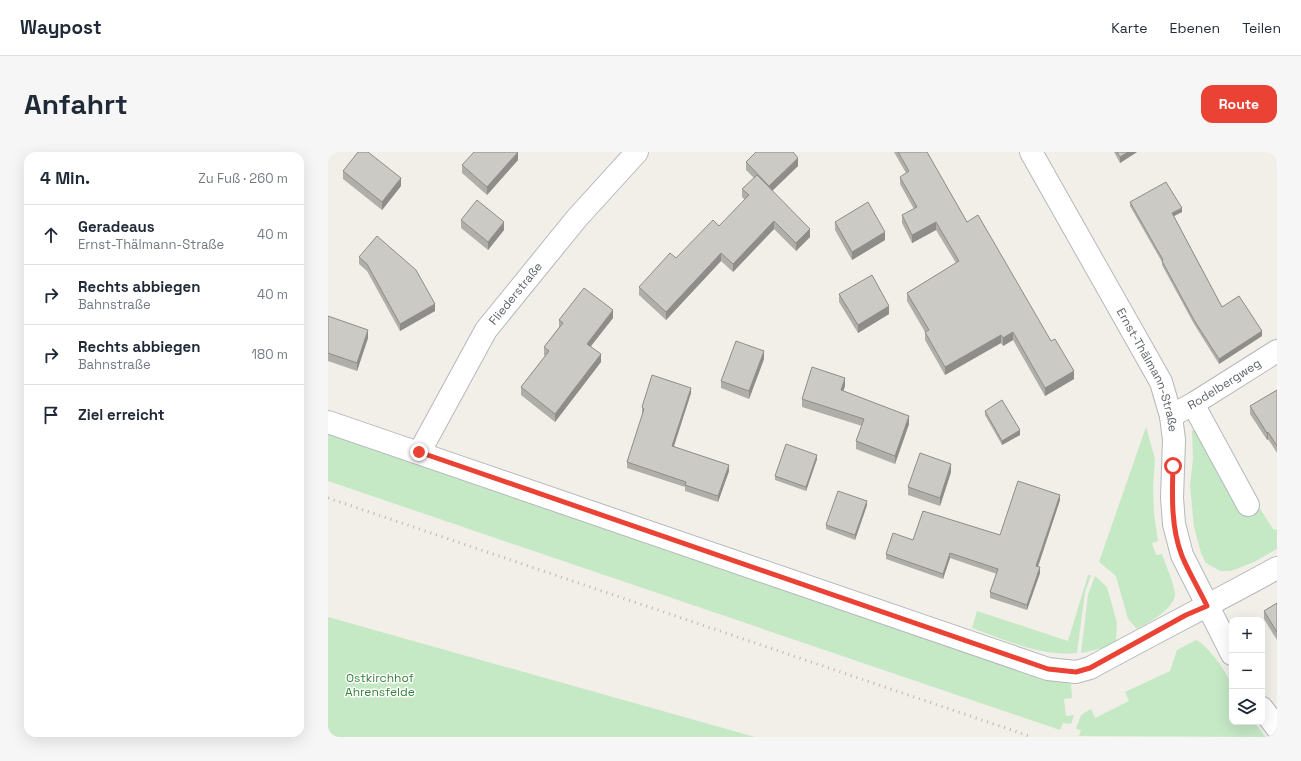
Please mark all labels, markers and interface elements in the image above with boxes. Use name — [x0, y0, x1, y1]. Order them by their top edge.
text: Waypost — [20, 15, 102, 40]
text: Karte — [1111, 19, 1148, 37]
text: Ebenen — [1170, 19, 1220, 37]
text: Teilen — [1242, 19, 1281, 37]
button: Route — [1201, 85, 1277, 123]
text: Anfahrt — [24, 86, 128, 122]
text: 4 Min. — [40, 167, 90, 189]
text: Zu Fuß · 260 m — [198, 170, 288, 187]
text: Geradeaus — [78, 217, 155, 236]
icon: ahead — [40, 224, 62, 246]
text: 40 m — [257, 226, 288, 243]
text: Ernst-Thälmann-Straße — [78, 236, 224, 253]
street label: Fliederstraße — [485, 259, 546, 328]
text: Rechts abbiegen — [78, 277, 200, 296]
icon: right — [40, 284, 62, 306]
text: 40 m — [257, 286, 288, 303]
text: Bahnstraße — [78, 296, 151, 313]
street label: Ernst-Thälmann-Straße — [1113, 305, 1181, 433]
text: Rechts abbiegen — [78, 337, 200, 356]
icon: right — [40, 344, 62, 366]
text: 180 m — [252, 346, 288, 363]
street label: Rodelbergweg — [1185, 355, 1264, 413]
text: Bahnstraße — [78, 356, 151, 373]
icon: arrive — [40, 404, 62, 426]
text: Ziel erreicht — [78, 405, 165, 424]
route end — [410, 443, 428, 461]
route start — [1164, 457, 1182, 475]
map controls — [1229, 617, 1265, 725]
button: + — [1229, 617, 1265, 653]
button: − — [1229, 653, 1265, 689]
park label: Ostkirchhof Ahrensfelde — [345, 670, 415, 700]
button: layers — [1229, 689, 1265, 725]

